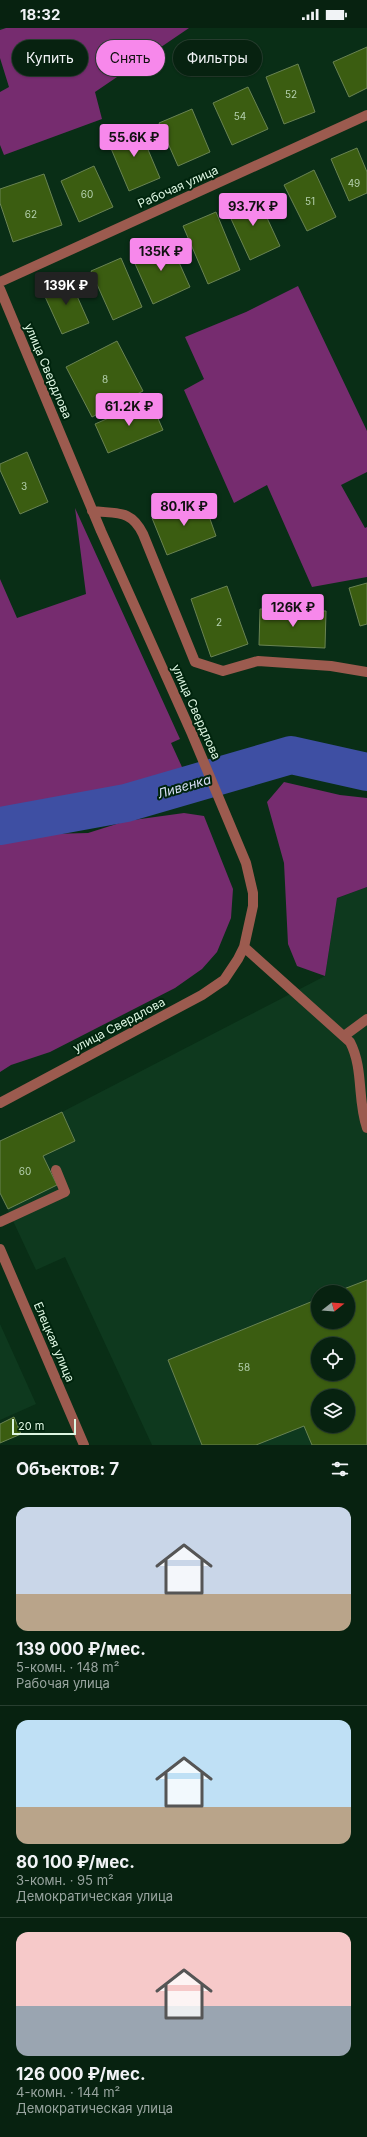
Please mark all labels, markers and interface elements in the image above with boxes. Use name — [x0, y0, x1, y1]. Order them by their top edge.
text: 18:32 — [20, 5, 60, 24]
chip: Купить — [12, 40, 88, 76]
chip: Снять — [96, 40, 165, 76]
chip: Фильтры — [173, 40, 262, 76]
house number: 52 — [285, 88, 297, 100]
house number: 54 — [234, 110, 246, 122]
pin: 55.6K ₽ — [97, 124, 171, 158]
text: 55.6K ₽ — [109, 129, 159, 145]
street label: Рабочая улица — [135, 162, 220, 211]
house number: 49 — [348, 177, 360, 189]
house number: 60 — [81, 188, 93, 200]
pin: 93.7K ₽ — [216, 193, 290, 227]
house number: 51 — [305, 195, 315, 207]
text: 93.7K ₽ — [228, 198, 278, 214]
house number: 62 — [25, 208, 37, 220]
pin: 135K ₽ — [128, 238, 194, 272]
text: 135K ₽ — [139, 243, 183, 259]
pin: 139K ₽ — [33, 272, 99, 306]
text: 139K ₽ — [44, 277, 88, 293]
street label: улица Свердлова — [22, 321, 75, 421]
house number: 8 — [102, 373, 108, 385]
pin: 61.2K ₽ — [92, 393, 166, 427]
text: 61.2K ₽ — [105, 398, 153, 414]
house number: 3 — [21, 480, 27, 492]
pin: 80.1K ₽ — [147, 493, 221, 527]
text: 80.1K ₽ — [160, 498, 208, 514]
pin: 126K ₽ — [260, 594, 326, 628]
text: 126K ₽ — [271, 599, 315, 615]
house number: 2 — [216, 616, 222, 628]
street label: улица Свердлова — [169, 662, 224, 762]
water label: Ливенка — [155, 771, 213, 801]
street label: улица Свердлова — [70, 994, 168, 1055]
house number: 60 — [19, 1165, 31, 1177]
north arrow — [311, 1285, 355, 1329]
map controls — [311, 1285, 355, 1433]
street label: Елецкая улица — [31, 1299, 78, 1384]
button: locate — [311, 1337, 355, 1381]
house number: 58 — [238, 1361, 250, 1373]
button: layers — [311, 1389, 355, 1433]
scale bar — [12, 1417, 76, 1436]
text: 20 m — [18, 1419, 44, 1433]
icon: filters — [329, 1458, 351, 1480]
text: Объектов: 7 — [16, 1459, 119, 1479]
icon: home — [148, 1533, 220, 1605]
text: 139 000 ₽/мес. — [16, 1639, 146, 1659]
text: 5-комн. · 148 m² — [16, 1659, 119, 1675]
text: Рабочая улица — [16, 1675, 110, 1691]
icon: home — [148, 1746, 220, 1818]
text: 80 100 ₽/мес. — [16, 1852, 135, 1872]
text: 3-комн. · 95 m² — [16, 1872, 114, 1888]
text: Демократическая улица — [16, 1888, 173, 1904]
icon: home — [148, 1958, 220, 2030]
text: 126 000 ₽/мес. — [16, 2064, 146, 2084]
text: 4-комн. · 144 m² — [16, 2084, 120, 2100]
text: Демократическая улица — [16, 2100, 173, 2116]

